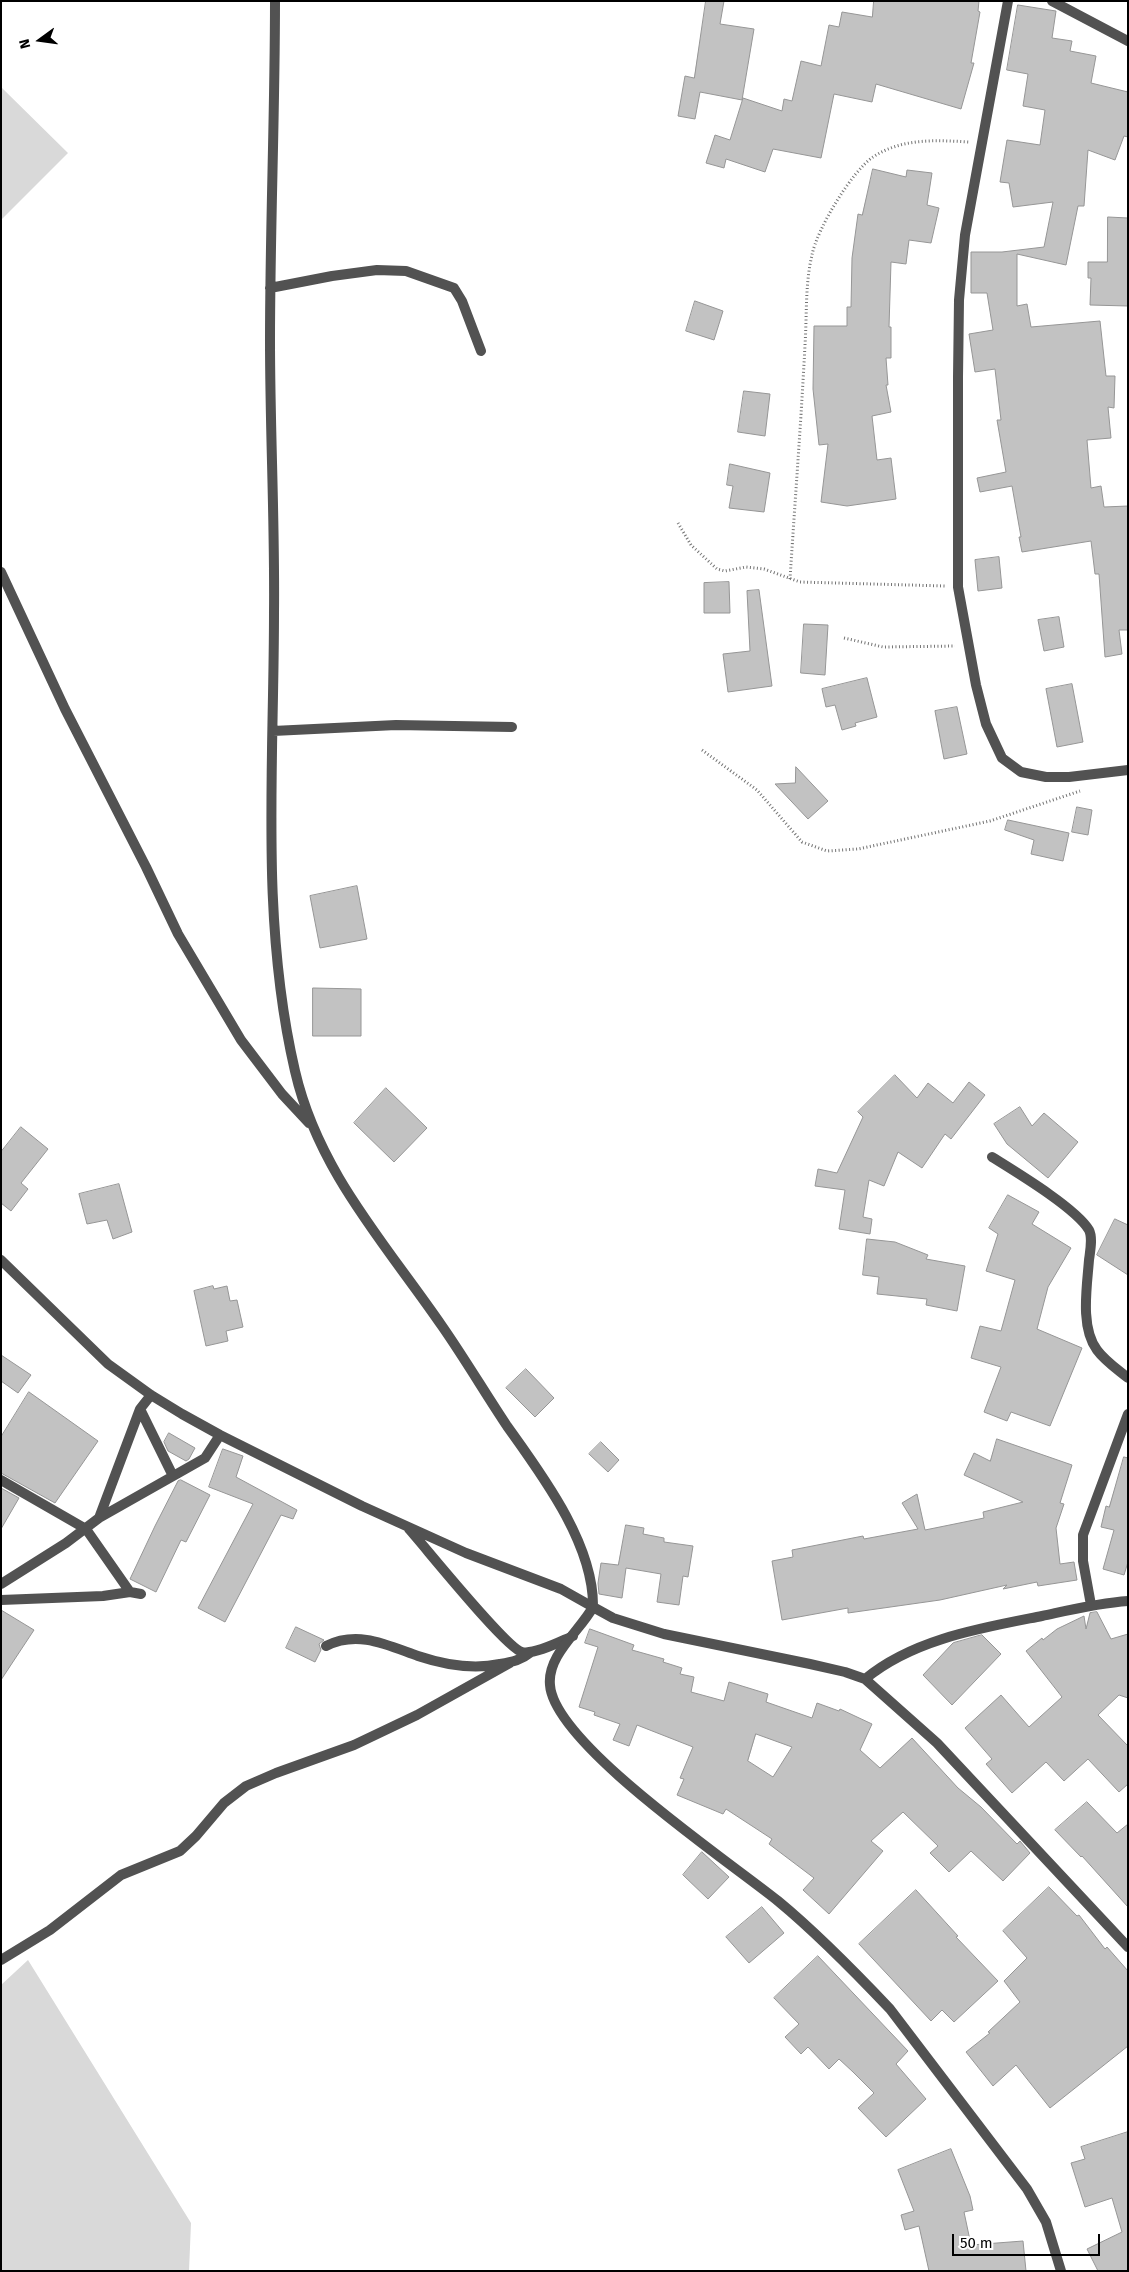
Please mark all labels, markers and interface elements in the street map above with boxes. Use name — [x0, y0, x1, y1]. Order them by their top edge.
north arrow — [15, 15, 65, 65]
text: N — [16, 37, 34, 50]
scale bar — [954, 2224, 1102, 2256]
text: 50 m — [960, 2234, 993, 2252]

